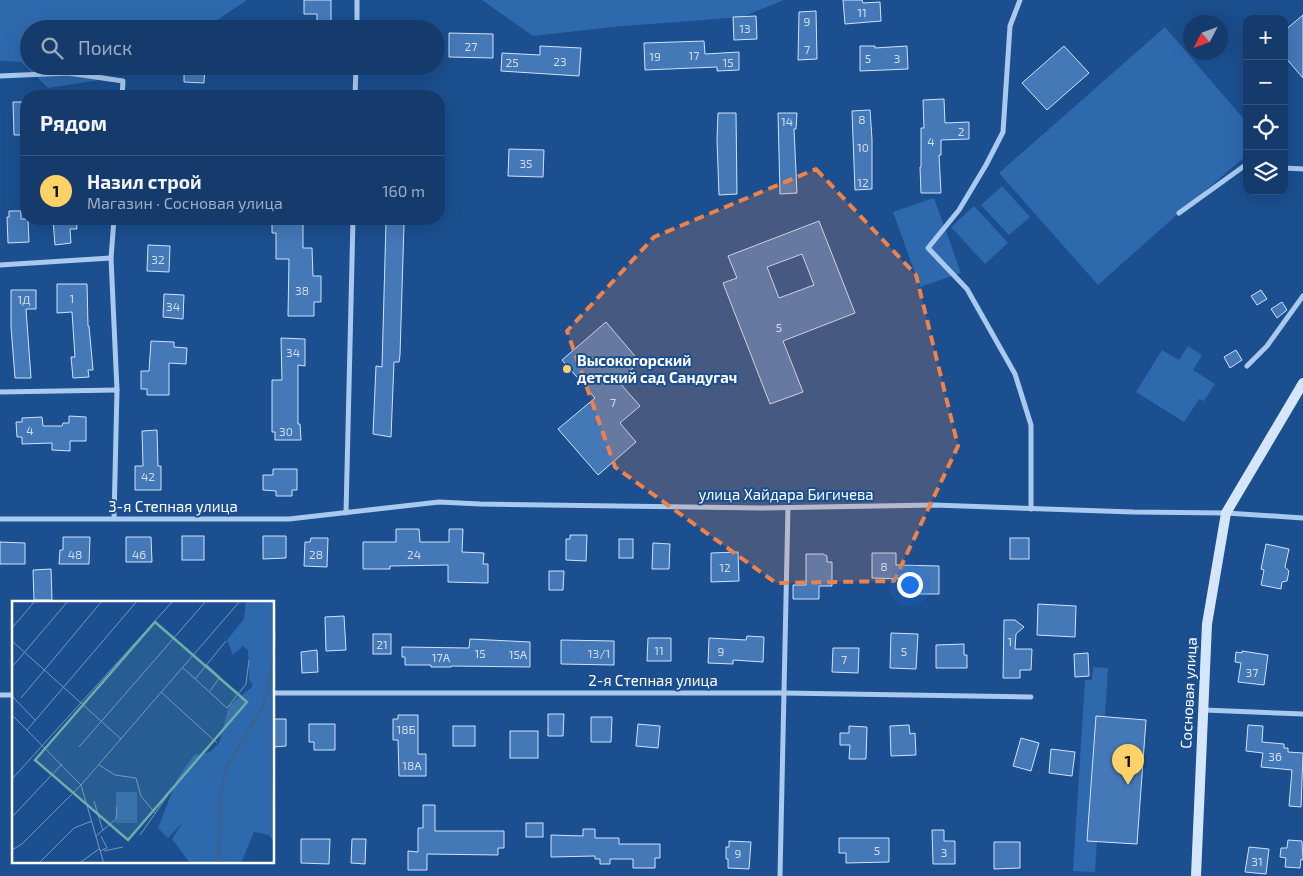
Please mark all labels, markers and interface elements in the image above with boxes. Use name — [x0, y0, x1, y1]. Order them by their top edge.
house number: 11 — [857, 5, 867, 19]
house number: 9 — [804, 14, 811, 28]
north arrow — [1183, 15, 1228, 60]
map controls — [1243, 15, 1288, 195]
button: + — [1243, 15, 1288, 60]
search box — [20, 20, 445, 75]
house number: 13 — [739, 21, 751, 35]
icon: search — [38, 34, 66, 62]
text: Поиск — [78, 36, 132, 59]
house number: 27 — [465, 39, 477, 53]
house number: 7 — [804, 42, 810, 56]
house number: 17 — [689, 48, 699, 62]
house number: 19 — [649, 49, 661, 63]
house number: 5 — [865, 51, 871, 65]
house number: 3 — [894, 51, 900, 65]
house number: 23 — [553, 54, 567, 68]
house number: 25 — [505, 55, 519, 69]
house number: 15 — [722, 55, 734, 69]
button: − — [1243, 60, 1288, 105]
button: locate — [1243, 105, 1288, 150]
text: Рядом — [40, 110, 107, 135]
house number: 8 — [858, 112, 866, 126]
house number: 14 — [781, 114, 793, 128]
house number: 2 — [958, 124, 965, 138]
house number: 4 — [927, 134, 935, 148]
house number: 10 — [857, 140, 869, 154]
button: layers — [1243, 150, 1288, 195]
house number: 35 — [519, 156, 533, 170]
text: Назил строй — [87, 170, 202, 193]
house number: 12 — [857, 175, 869, 189]
text: 1 — [53, 181, 59, 200]
text: 160 m — [382, 181, 425, 200]
text: Магазин · Сосновая улица — [87, 193, 283, 212]
house number: 32 — [151, 252, 165, 266]
house number: 38 — [295, 283, 309, 297]
house number: 1 — [70, 291, 74, 305]
house number: 1Д — [17, 292, 31, 306]
house number: 34 — [166, 299, 180, 313]
house number: 5 — [776, 320, 782, 334]
house number: 34 — [286, 345, 300, 359]
place label: Высокогорский детский сад Сандугач — [577, 351, 737, 386]
marker: Высокогорский детский сад Сандугач — [561, 363, 573, 375]
house number: 7 — [610, 395, 616, 409]
house number: 4 — [26, 423, 34, 437]
house number: 30 — [279, 424, 293, 438]
house number: 42 — [141, 469, 155, 483]
street label: улица Хайдара Бигичева — [698, 485, 874, 504]
street label: 3-я Степная улица — [108, 497, 238, 516]
house number: 48 — [68, 547, 82, 561]
house number: 46 — [132, 547, 146, 561]
house number: 28 — [309, 547, 323, 561]
house number: 24 — [407, 547, 421, 561]
house number: 8 — [880, 559, 888, 573]
house number: 12 — [719, 560, 731, 574]
your location — [897, 572, 923, 598]
inset map — [12, 601, 275, 864]
house number: 1 — [1008, 634, 1012, 648]
house number: 21 — [376, 637, 388, 651]
street label: Сосновая улица — [1176, 637, 1201, 749]
house number: 11 — [654, 643, 664, 657]
house number: 9 — [718, 644, 725, 658]
house number: 5 — [901, 644, 907, 658]
house number: 15 — [474, 646, 486, 660]
house number: 13/1 — [588, 646, 610, 660]
house number: 15А — [509, 647, 528, 661]
house number: 17А — [432, 650, 451, 664]
house number: 7 — [841, 652, 847, 666]
house number: 37 — [1246, 665, 1258, 679]
street label: 2-я Степная улица — [588, 671, 718, 690]
house number: 18Б — [396, 722, 416, 736]
pin: 1 — [1112, 744, 1144, 785]
house number: 36 — [1268, 749, 1282, 763]
house number: 18А — [402, 758, 422, 772]
house number: 5 — [874, 843, 880, 857]
house number: 3 — [941, 845, 947, 859]
house number: 9 — [735, 846, 742, 860]
house number: 31 — [1251, 854, 1263, 868]

